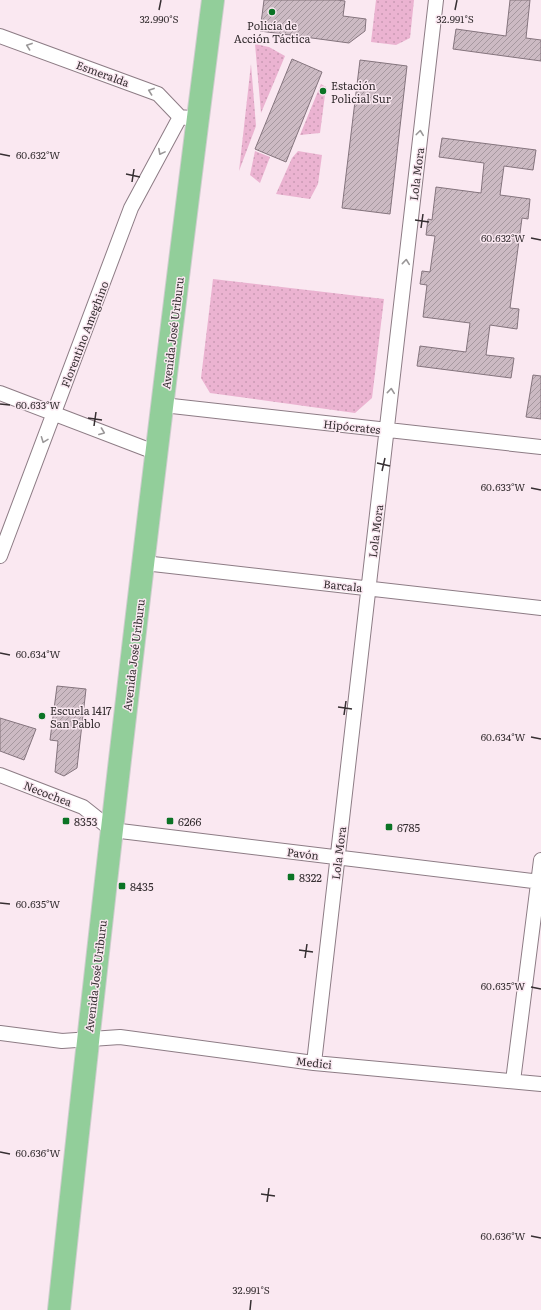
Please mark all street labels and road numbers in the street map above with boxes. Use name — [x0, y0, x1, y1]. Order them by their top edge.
street label: Esmeralda — [74, 56, 132, 90]
street label: Lola Mora — [405, 146, 427, 201]
street label: Avenida José Uriburu — [157, 276, 187, 390]
street label: Florentino Ameghino — [56, 278, 112, 390]
street label: Hipócrates — [323, 415, 381, 437]
street label: Lola Mora — [364, 503, 386, 558]
street label: Barcala — [323, 575, 363, 595]
street label: Avenida José Uriburu — [118, 598, 148, 712]
street label: Necochea — [22, 776, 74, 810]
street label: Lola Mora — [327, 825, 349, 880]
street label: Pavón — [286, 843, 320, 863]
street label: Avenida José Uriburu — [80, 919, 110, 1033]
street label: Medici — [295, 1052, 333, 1072]

